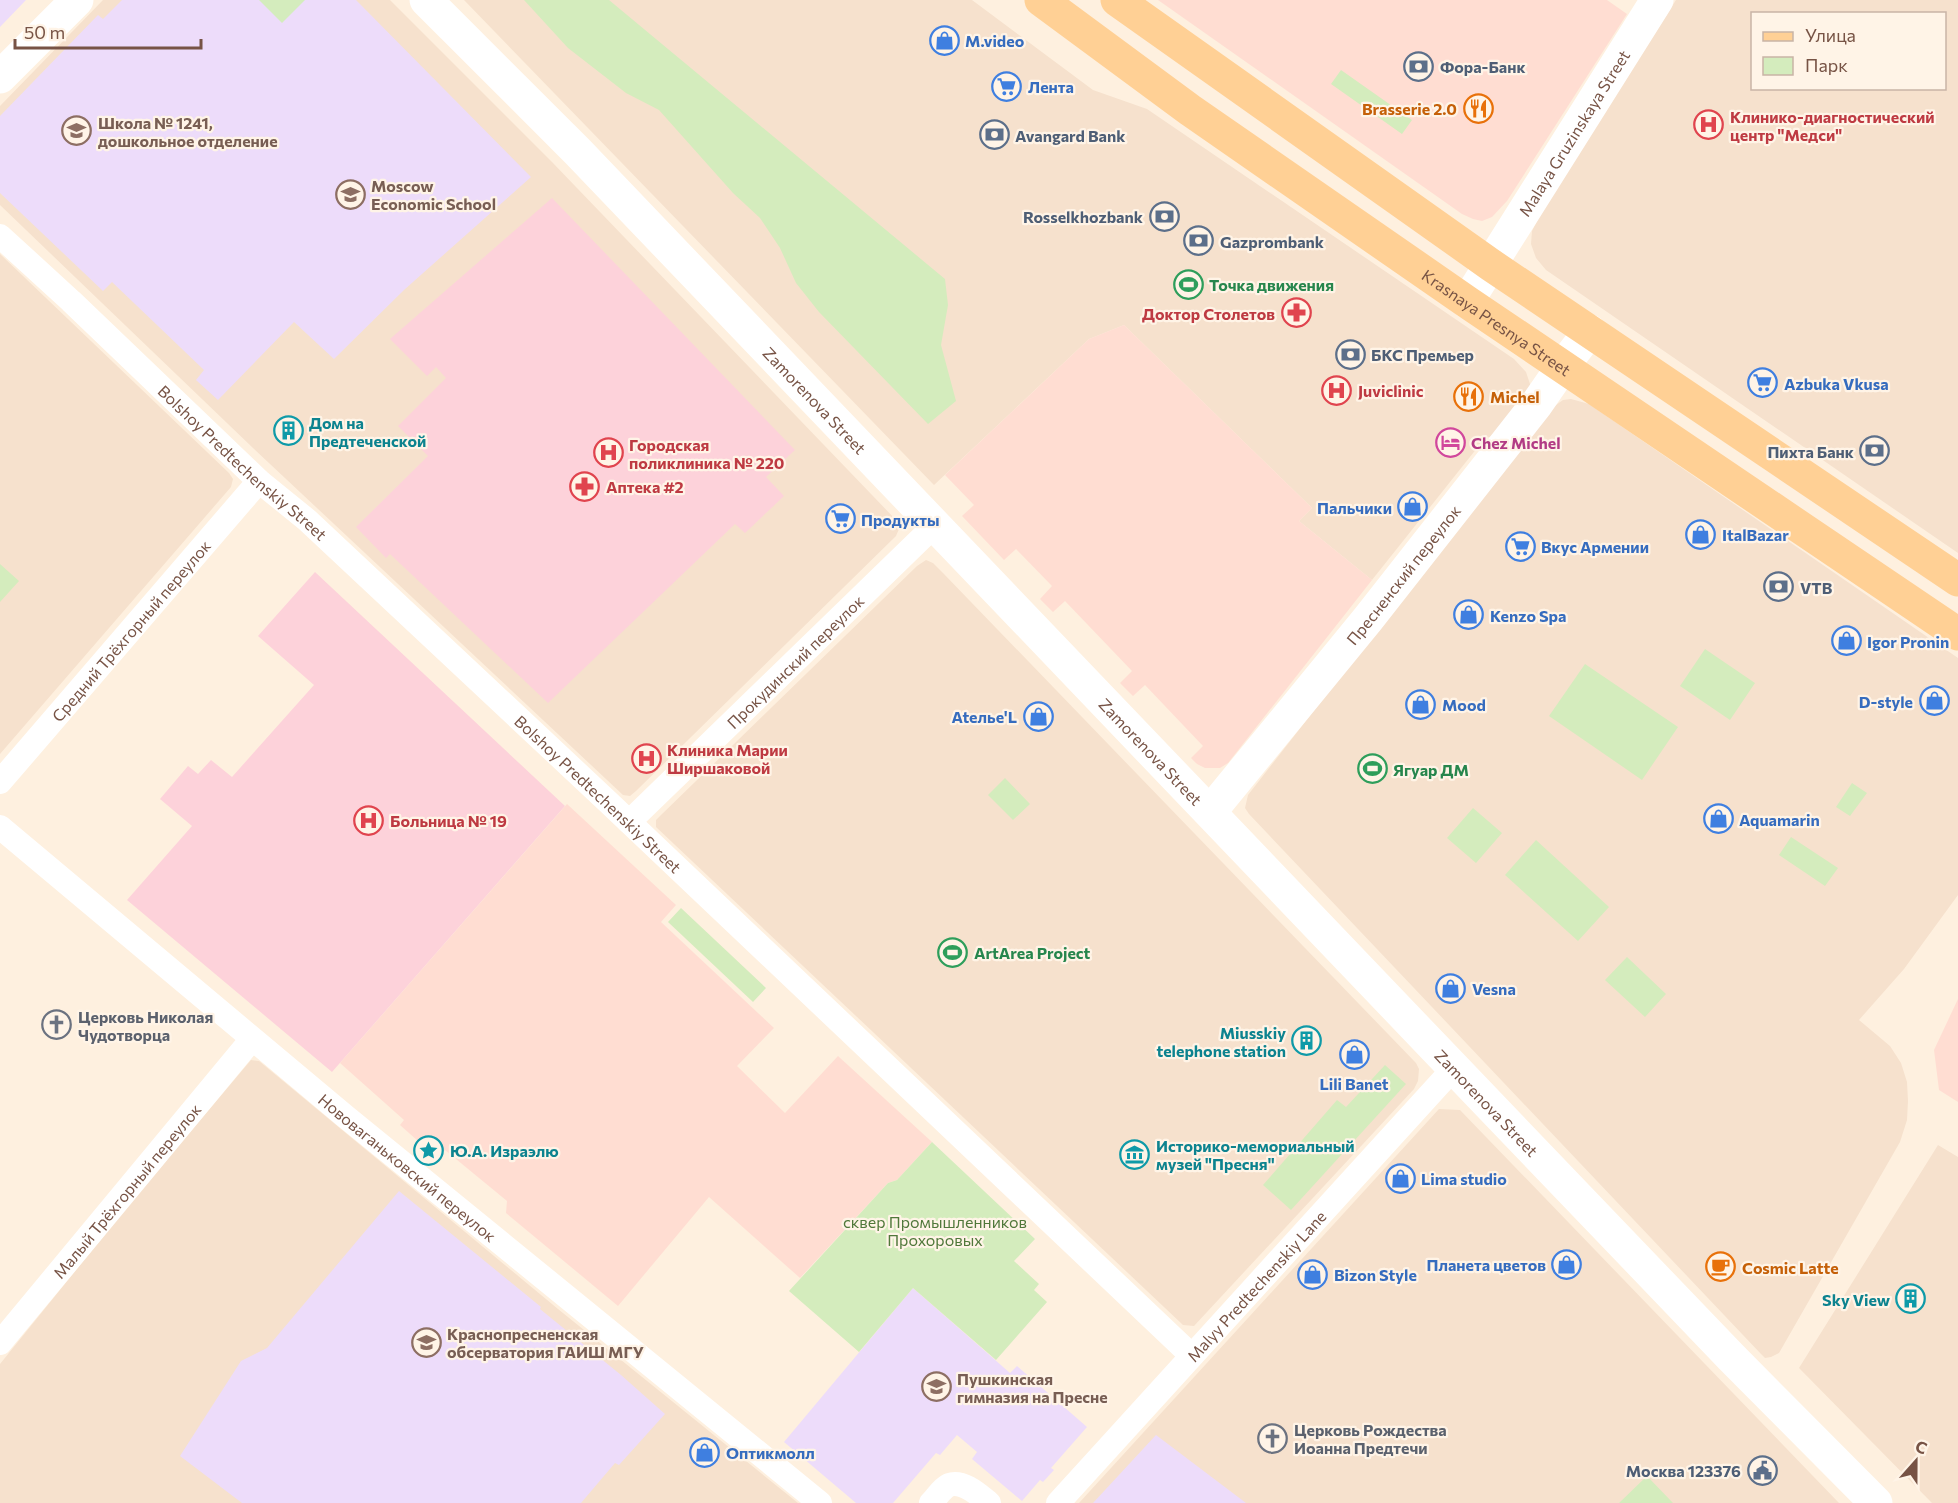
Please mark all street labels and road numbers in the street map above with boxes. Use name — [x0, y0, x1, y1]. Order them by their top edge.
street label: Malaya Gruzinskaya Street — [1514, 46, 1633, 219]
street label: Krasnaya Presnya Street — [1419, 265, 1575, 379]
street label: Zamorenova Street — [760, 343, 871, 458]
street label: Bolshoy Predtechenskiy Street — [155, 381, 332, 544]
street label: Пресненский переулок — [1342, 500, 1464, 648]
street label: Средний Трёхгорный переулок — [47, 536, 214, 725]
street label: Прокудинский переулок — [722, 590, 867, 732]
street label: Zamorenova Street — [1096, 694, 1207, 809]
street label: Bolshoy Predtechenskiy Street — [511, 711, 686, 876]
street label: Zamorenova Street — [1431, 1045, 1543, 1160]
street label: Нововаганьковский переулок — [315, 1089, 501, 1245]
street label: Малый Трёхгорный переулок — [49, 1099, 204, 1282]
street label: Malyy Predtechenskiy Lane — [1182, 1206, 1329, 1365]

